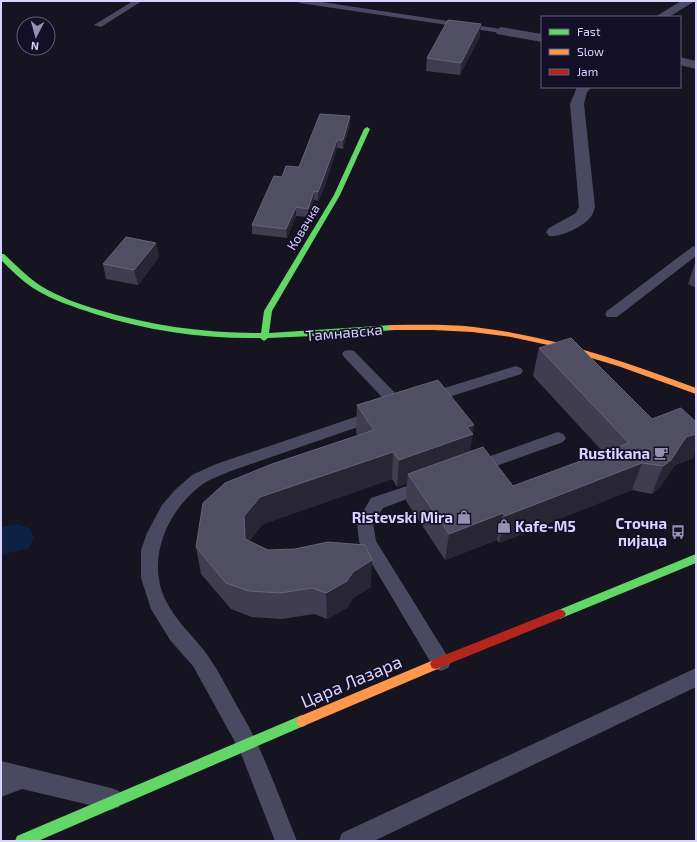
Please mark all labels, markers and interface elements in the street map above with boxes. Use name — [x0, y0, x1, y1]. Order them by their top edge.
north arrow — [16, 16, 56, 56]
legend — [541, 16, 681, 88]
text: Fast — [577, 24, 601, 38]
text: N — [30, 40, 40, 53]
text: Slow — [577, 44, 604, 58]
text: Jam — [577, 64, 598, 78]
street label: Ковачка — [283, 201, 323, 253]
street label: Тамнавска — [305, 320, 383, 344]
place label: Rustikana — [579, 444, 650, 462]
cafe icon: Rustikana — [653, 445, 669, 461]
place label: Ristevski Mira — [352, 508, 453, 526]
shop icon: Ristevski Mira — [456, 509, 472, 525]
place label: Сточна пијаца — [615, 514, 667, 549]
place label: Kafe-M5 — [515, 517, 576, 535]
shop icon: Kafe-M5 — [496, 518, 512, 534]
bus stop icon: Сточна пијаца — [670, 524, 686, 540]
street label: Цара Лазара — [297, 650, 405, 712]

